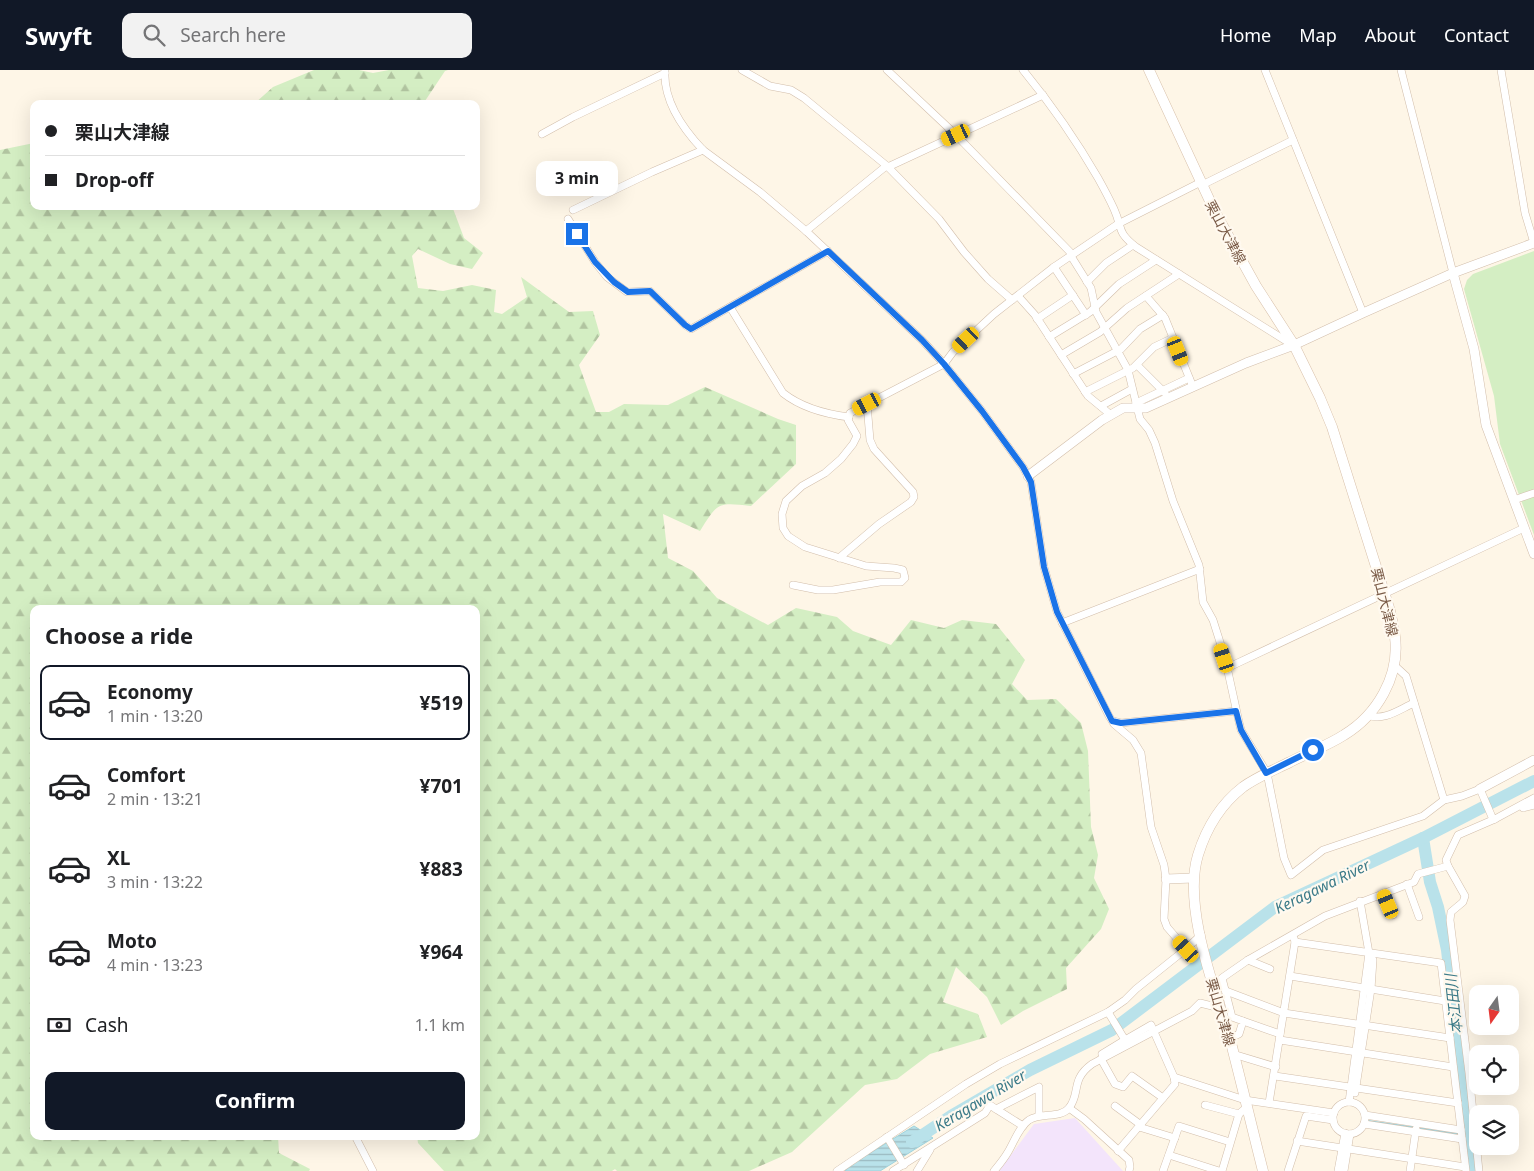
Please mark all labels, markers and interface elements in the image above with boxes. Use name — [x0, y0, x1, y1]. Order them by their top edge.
search box — [122, 13, 472, 58]
text: Swyft — [25, 19, 92, 52]
icon: search — [140, 21, 168, 49]
text: Search here — [180, 22, 286, 48]
text: Home — [1220, 23, 1271, 47]
text: Map — [1299, 23, 1337, 47]
text: About — [1365, 23, 1416, 47]
text: Contact — [1444, 23, 1509, 47]
text: 栗山大津線 — [75, 119, 170, 145]
car — [939, 122, 972, 148]
callout: 3 min — [536, 161, 618, 196]
text: Drop-off — [75, 167, 154, 193]
text: 3 min — [555, 167, 599, 189]
street label: 栗山大津線 — [1201, 197, 1251, 267]
route end — [566, 223, 588, 245]
car — [949, 324, 982, 356]
car — [1165, 334, 1190, 368]
car — [850, 391, 883, 417]
street label: 栗山大津線 — [1367, 566, 1403, 638]
text: Choose a ride — [45, 620, 193, 650]
car — [1212, 641, 1235, 675]
text: Economy — [107, 679, 193, 705]
icon: car — [47, 680, 92, 725]
text: ¥519 — [420, 690, 463, 716]
text: 1 min · 13:20 — [107, 705, 203, 727]
route start — [1302, 739, 1324, 761]
text: Comfort — [107, 762, 186, 788]
icon: car — [47, 763, 92, 808]
text: ¥701 — [420, 773, 463, 799]
text: 2 min · 13:21 — [107, 788, 203, 810]
text: XL — [107, 845, 130, 871]
icon: car — [47, 846, 92, 891]
water label: Keragawa River — [1271, 854, 1374, 918]
text: ¥883 — [420, 856, 463, 882]
text: 3 min · 13:22 — [107, 871, 203, 893]
car — [1375, 887, 1400, 921]
text: Moto — [107, 928, 157, 954]
icon: car — [47, 929, 92, 974]
car — [1170, 933, 1201, 965]
text: ¥964 — [420, 939, 463, 965]
text: 4 min · 13:23 — [107, 954, 203, 976]
water label: 本江田川 — [1440, 971, 1466, 1035]
street label: 栗山大津線 — [1202, 976, 1240, 1048]
north arrow — [1469, 985, 1519, 1035]
map controls — [1469, 985, 1519, 1155]
icon: cash — [45, 1011, 73, 1039]
text: Cash — [85, 1012, 129, 1038]
text: 1.1 km — [415, 1014, 465, 1036]
button: locate — [1469, 1045, 1519, 1095]
water label: Keragawa River — [930, 1064, 1030, 1135]
button: Confirm — [45, 1072, 465, 1130]
button: layers — [1469, 1105, 1519, 1155]

